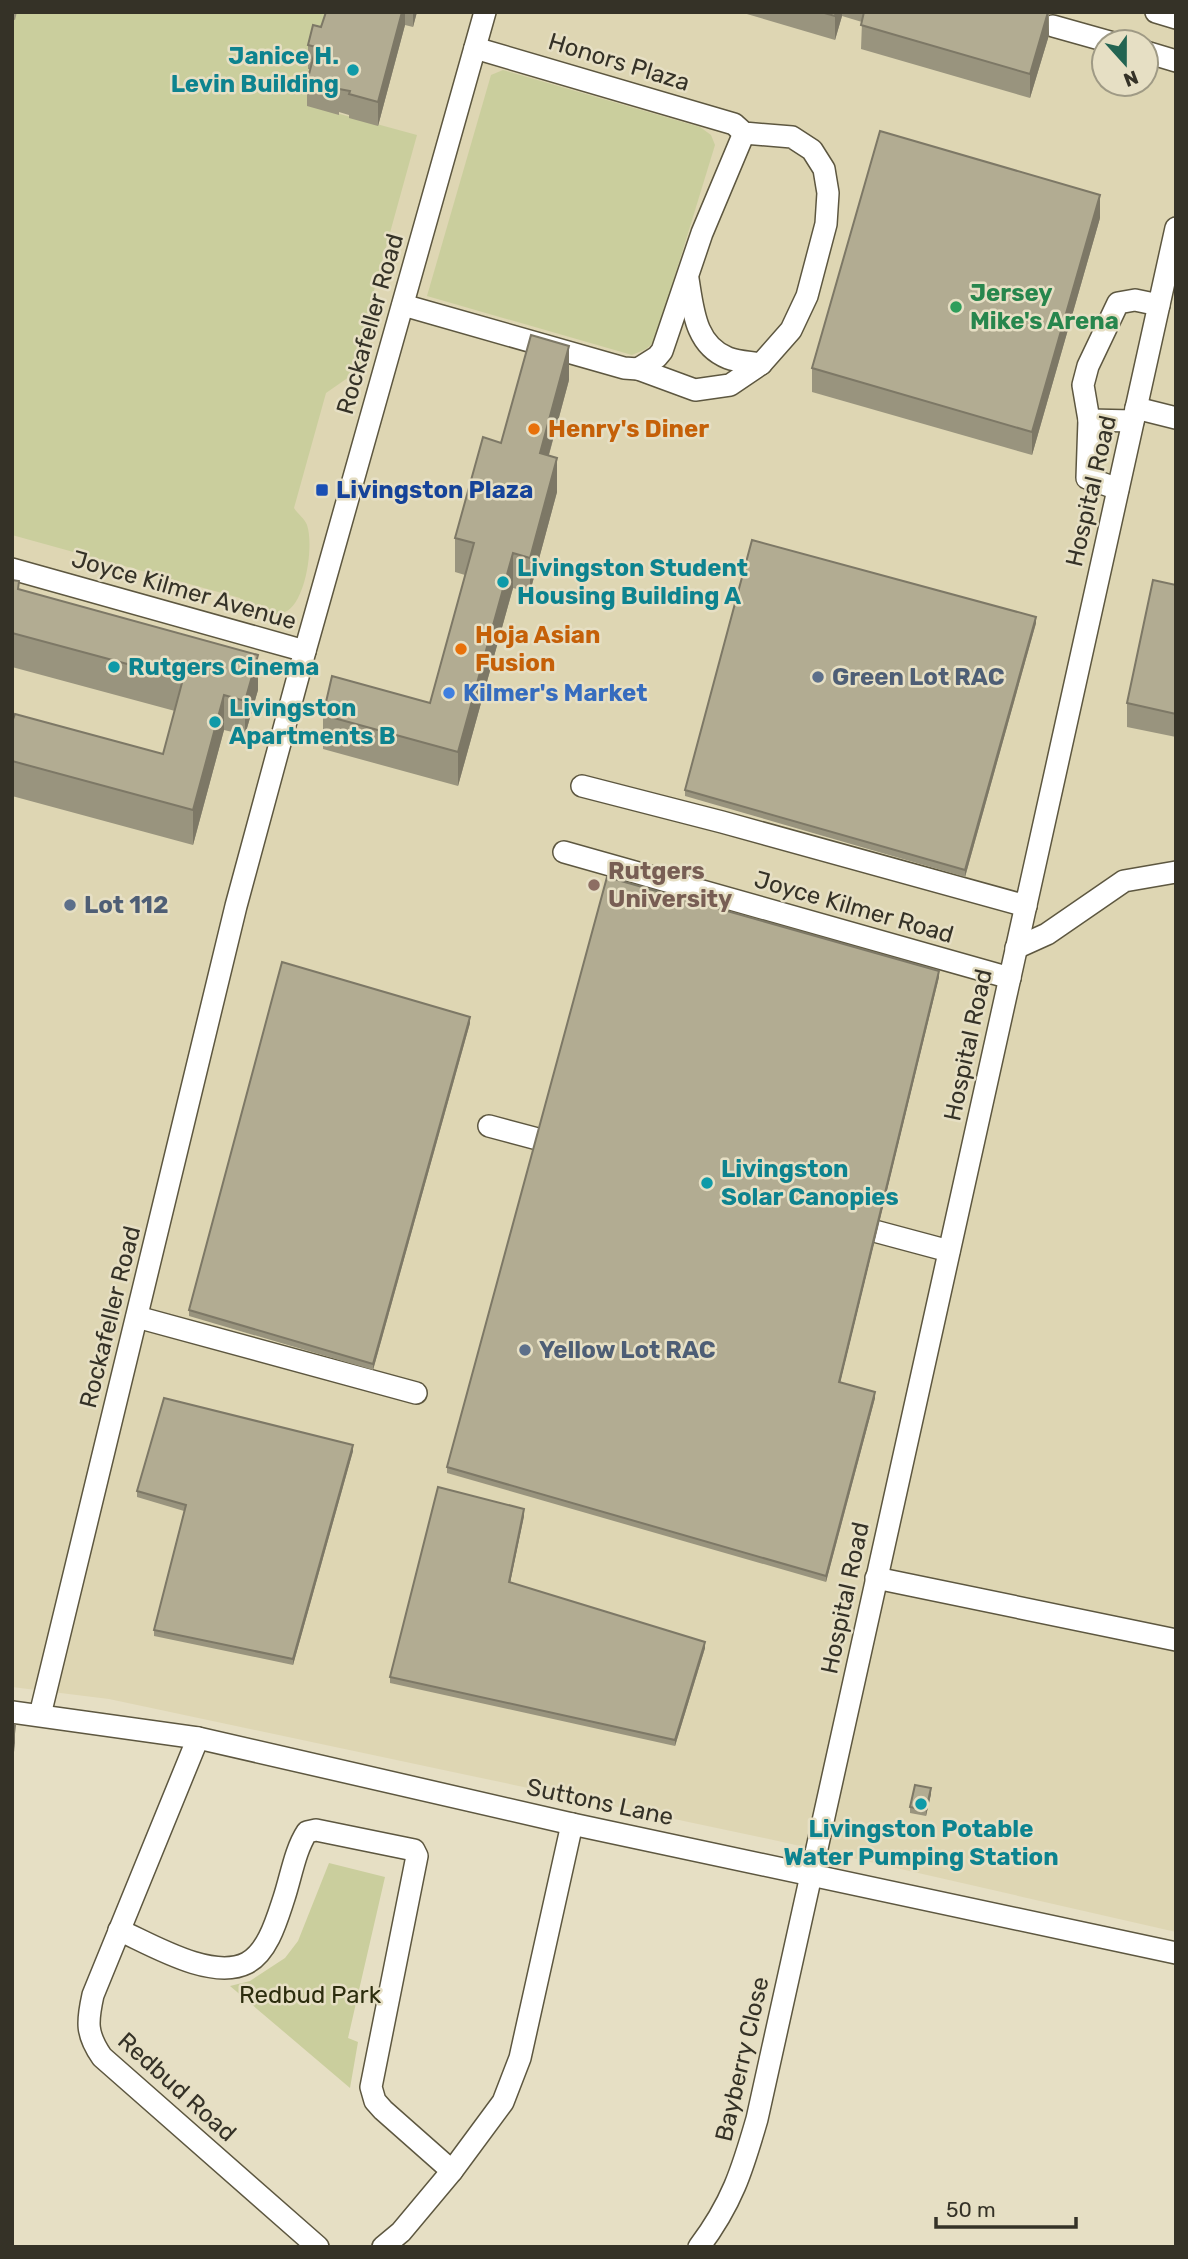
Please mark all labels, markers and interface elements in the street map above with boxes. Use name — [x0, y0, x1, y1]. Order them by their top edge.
street label: Honors Plaza — [545, 27, 693, 97]
north arrow — [1090, 28, 1160, 98]
place label: Janice H. Levin Building — [171, 42, 339, 98]
marker: Janice H. Levin Building — [345, 62, 361, 78]
text: N — [1120, 65, 1141, 92]
street label: Rockafeller Road — [331, 230, 409, 418]
place label: Jersey Mike's Arena — [970, 279, 1119, 335]
marker: Jersey Mike's Arena — [948, 299, 964, 315]
street label: Hospital Road — [1060, 413, 1122, 569]
place label: Henry's Diner — [548, 415, 709, 443]
marker: Henry's Diner — [526, 421, 542, 437]
place label: Livingston Plaza — [336, 476, 533, 504]
marker: Livingston Plaza — [314, 482, 330, 498]
street label: Joyce Kilmer Avenue — [68, 544, 300, 636]
place label: Livingston Student Housing Building A — [517, 554, 748, 610]
marker: Livingston Student Housing Building A — [495, 574, 511, 590]
place label: Hoja Asian Fusion — [475, 621, 600, 677]
marker: Hoja Asian Fusion — [453, 641, 469, 657]
place label: Rutgers Cinema — [128, 653, 319, 681]
marker: Rutgers Cinema — [106, 659, 122, 675]
place label: Green Lot RAC — [832, 663, 1005, 691]
marker: Green Lot RAC — [810, 669, 826, 685]
place label: Kilmer's Market — [463, 679, 647, 707]
marker: Kilmer's Market — [441, 685, 457, 701]
place label: Livingston Apartments B — [229, 694, 396, 750]
marker: Livingston Apartments B — [207, 714, 223, 730]
place label: Rutgers University — [608, 857, 732, 913]
street label: Joyce Kilmer Road — [751, 865, 957, 949]
marker: Rutgers University — [586, 877, 602, 893]
place label: Lot 112 — [84, 891, 169, 919]
marker: Lot 112 — [62, 897, 78, 913]
street label: Hospital Road — [938, 967, 998, 1123]
place label: Livingston Solar Canopies — [721, 1155, 899, 1211]
marker: Livingston Solar Canopies — [699, 1175, 715, 1191]
street label: Rockafeller Road — [74, 1223, 146, 1411]
place label: Yellow Lot RAC — [539, 1336, 716, 1364]
marker: Yellow Lot RAC — [517, 1342, 533, 1358]
street label: Hospital Road — [815, 1520, 875, 1676]
street label: Suttons Lane — [524, 1773, 676, 1831]
marker: Livingston Potable Water Pumping Station — [913, 1796, 929, 1812]
place label: Livingston Potable Water Pumping Station — [783, 1815, 1059, 1871]
street label: Bayberry Close — [709, 1974, 775, 2144]
park label: Redbud Park — [239, 1981, 382, 2009]
street label: Redbud Road — [112, 2027, 242, 2147]
scale bar — [936, 2186, 1076, 2230]
text: 50 m — [946, 2197, 996, 2222]

